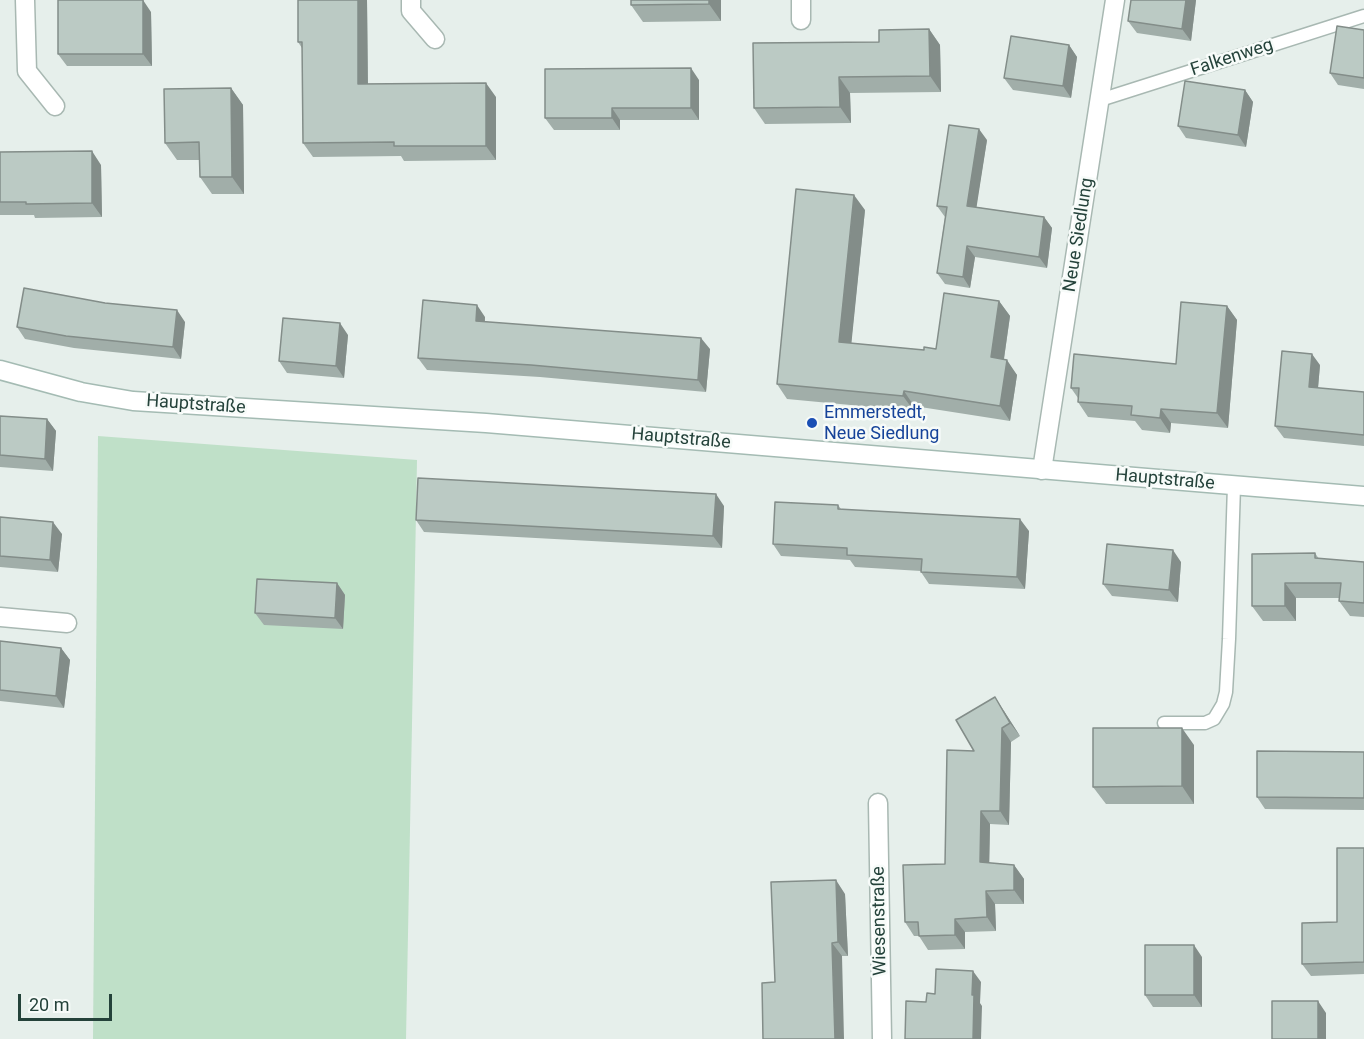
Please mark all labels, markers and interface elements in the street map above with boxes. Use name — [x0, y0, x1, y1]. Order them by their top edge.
street label: Falkenweg — [1188, 35, 1276, 81]
street label: Neue Siedlung — [1059, 176, 1099, 294]
street label: Hauptstraße — [146, 391, 246, 419]
place label: Emmerstedt, Neue Siedlung — [824, 402, 939, 444]
marker: Emmerstedt, Neue Siedlung — [805, 416, 819, 430]
street label: Hauptstraße — [630, 424, 732, 454]
street label: Hauptstraße — [1114, 465, 1216, 495]
street label: Wiesenstraße — [868, 866, 892, 976]
scale bar — [21, 982, 116, 1020]
text: 20 m — [29, 994, 69, 1015]

